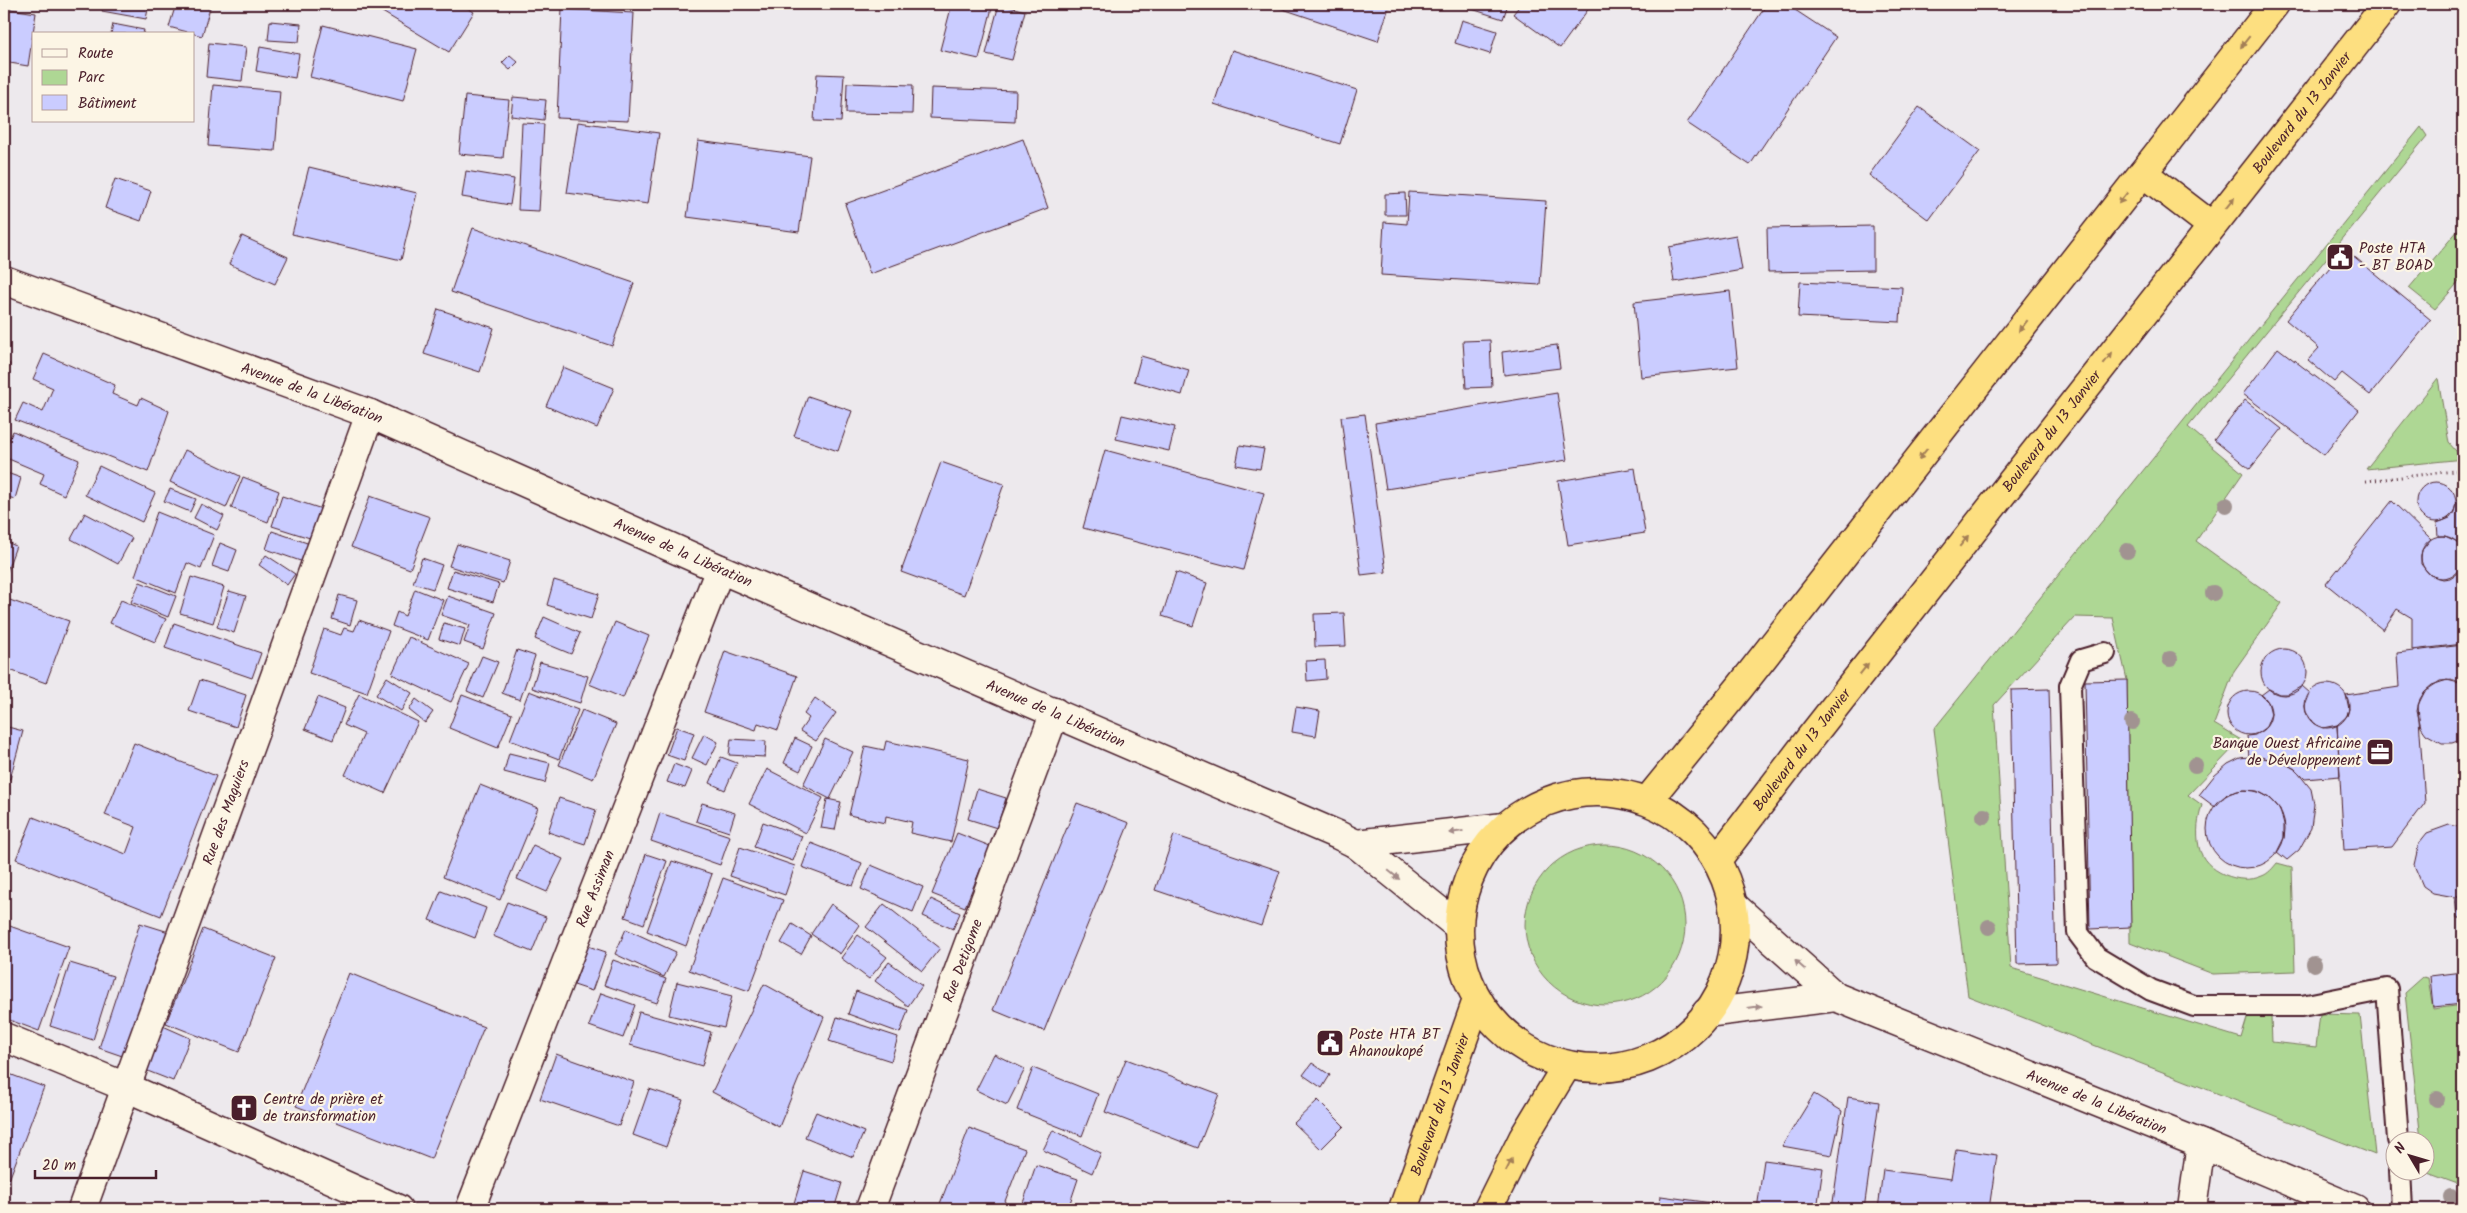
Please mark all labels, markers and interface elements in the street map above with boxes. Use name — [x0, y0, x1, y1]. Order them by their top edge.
legend — [32, 32, 195, 122]
one-way arrow — [2239, 35, 2250, 48]
text: Route — [78, 42, 114, 66]
street label: Boulevard du 13 Janvier — [2247, 46, 2359, 179]
text: Parc — [78, 66, 105, 90]
text: Bâtiment — [78, 92, 137, 116]
one-way arrow — [2118, 191, 2128, 205]
one-way arrow — [2225, 197, 2236, 210]
place label: Poste HTA - BT BOAD — [2359, 237, 2433, 278]
public building icon: Poste HTA - BT BOAD — [2325, 242, 2355, 272]
one-way arrow — [2018, 319, 2028, 333]
one-way arrow — [2103, 351, 2113, 365]
street label: Avenue de la Libération — [237, 357, 386, 431]
street label: Boulevard du 13 Janvier — [1997, 365, 2109, 498]
one-way arrow — [1917, 447, 1928, 460]
street label: Avenue de la Libération — [609, 512, 756, 595]
one-way arrow — [1959, 535, 1970, 548]
one-way arrow — [1858, 663, 1869, 676]
street label: Avenue de la Libération — [982, 674, 1129, 755]
street label: Boulevard du 13 Janvier — [1747, 683, 1858, 817]
place label: Banque Ouest Africaine de Développement — [2213, 732, 2361, 773]
office icon: Banque Ouest Africaine de Développement — [2365, 737, 2395, 767]
street label: Rue des Maguiers — [197, 756, 257, 869]
one-way arrow — [1448, 829, 1464, 837]
street label: Rue Assiman — [570, 847, 622, 931]
one-way arrow — [1388, 870, 1401, 881]
street label: Rue Detigome — [937, 916, 990, 1006]
one-way arrow — [1794, 959, 1806, 971]
one-way arrow — [1747, 1003, 1763, 1011]
place label: Poste HTA BT Ahanoukopé — [1349, 1023, 1442, 1064]
public building icon: Poste HTA BT Ahanoukopé — [1315, 1028, 1345, 1058]
street label: Boulevard du 13 Janvier — [1405, 1029, 1478, 1179]
street label: Avenue de la Libération — [2022, 1064, 2170, 1142]
place label: Centre de prière et de transformation — [263, 1088, 383, 1129]
church icon: Centre de prière et de transformation — [229, 1093, 259, 1123]
north arrow — [2384, 1130, 2434, 1180]
text: N — [2389, 1138, 2412, 1159]
scale bar — [35, 1148, 156, 1180]
text: 20 m — [42, 1154, 76, 1178]
one-way arrow — [1505, 1158, 1513, 1173]

